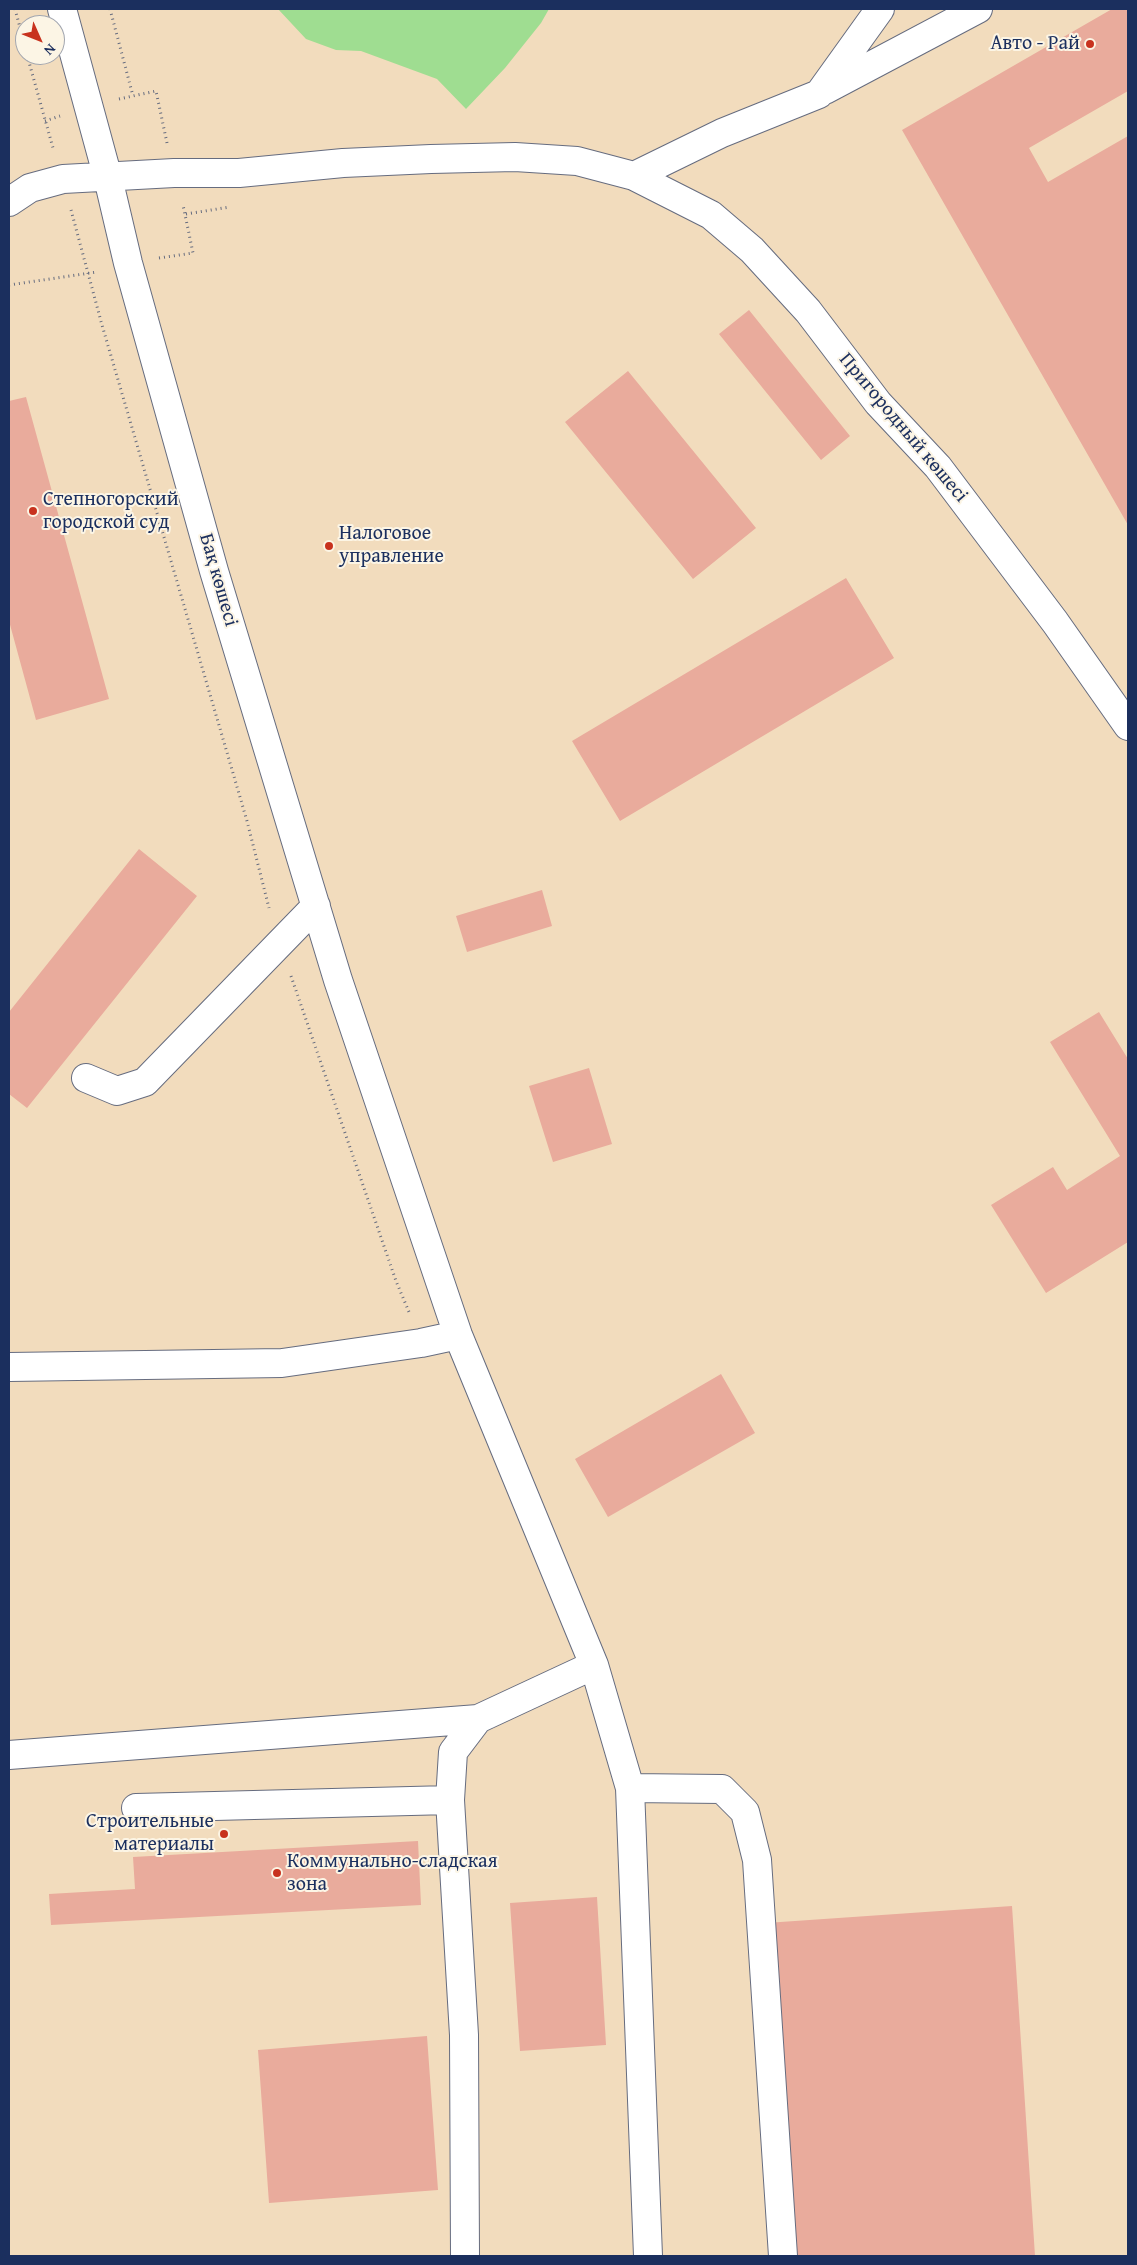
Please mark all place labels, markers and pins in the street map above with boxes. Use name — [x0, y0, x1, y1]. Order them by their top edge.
place label: Авто - Рай — [990, 32, 1080, 56]
marker: Авто - Рай — [1084, 38, 1096, 50]
place label: Степногорский городской суд — [43, 488, 179, 535]
marker: Степногорский городской суд — [27, 505, 39, 517]
place label: Налоговое управление — [339, 522, 444, 569]
marker: Налоговое управление — [323, 540, 335, 552]
place label: Строительные материалы — [86, 1810, 214, 1857]
marker: Строительные материалы — [218, 1828, 230, 1840]
place label: Коммунально-сладская зона — [287, 1850, 498, 1897]
marker: Коммунально-сладская зона — [271, 1867, 283, 1879]

